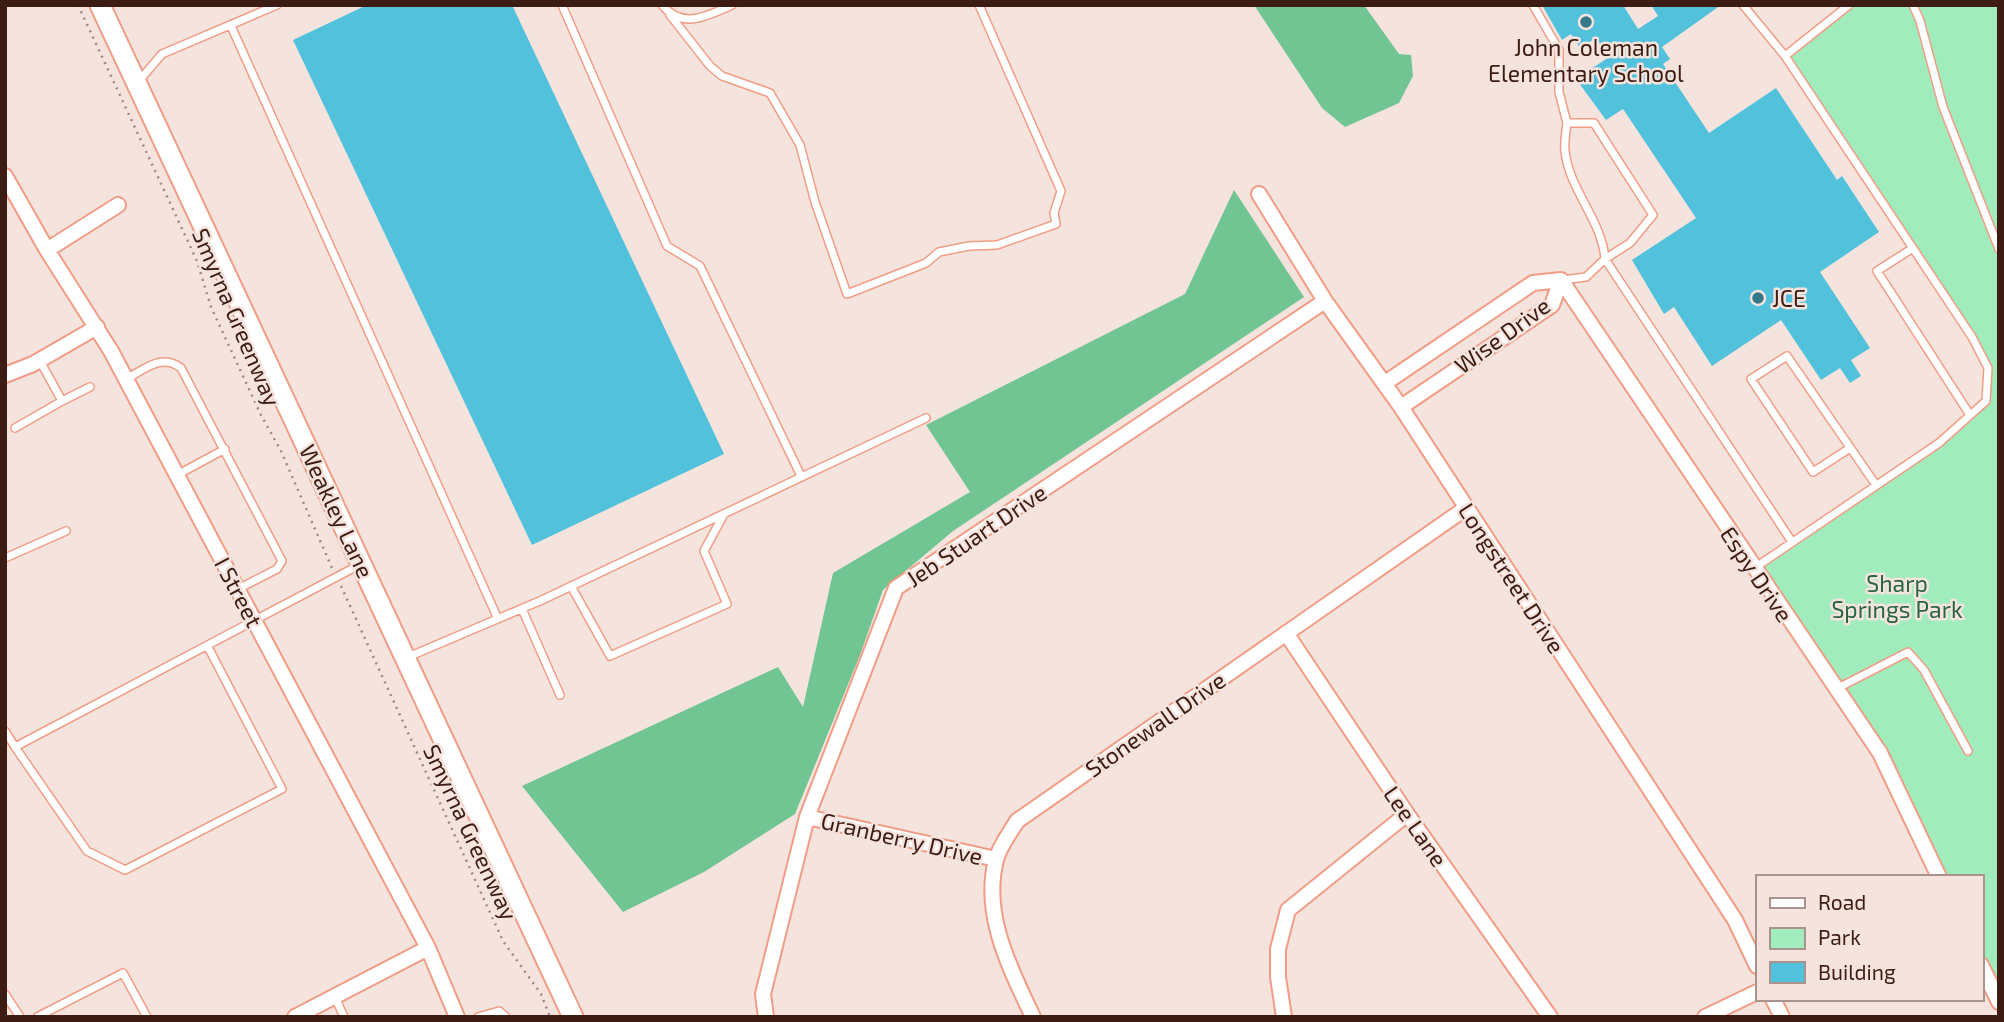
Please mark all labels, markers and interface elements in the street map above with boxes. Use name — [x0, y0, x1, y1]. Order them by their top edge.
marker: John Coleman Elementary School — [1578, 14, 1594, 30]
place label: John Coleman Elementary School — [1488, 33, 1684, 87]
street label: Smyrna Greenway — [187, 224, 287, 410]
place label: JCE — [1772, 284, 1806, 312]
marker: JCE — [1750, 290, 1766, 306]
street label: Wise Drive — [1449, 291, 1555, 379]
street label: Weakley Lane — [294, 440, 380, 582]
street label: Jeb Stuart Drive — [900, 478, 1052, 592]
street label: Longstreet Drive — [1453, 498, 1571, 658]
street label: Espy Drive — [1715, 521, 1799, 627]
street label: I Street — [209, 552, 269, 632]
park label: Sharp Springs Park — [1831, 569, 1963, 623]
street label: Stonewall Drive — [1080, 665, 1230, 783]
street label: Smyrna Greenway — [418, 740, 524, 924]
street label: Lee Lane — [1378, 780, 1454, 872]
street label: Granberry Drive — [818, 806, 986, 870]
legend — [1756, 875, 1983, 1001]
text: Road — [1818, 889, 1866, 914]
text: Park — [1818, 924, 1861, 949]
text: Building — [1818, 959, 1896, 984]

